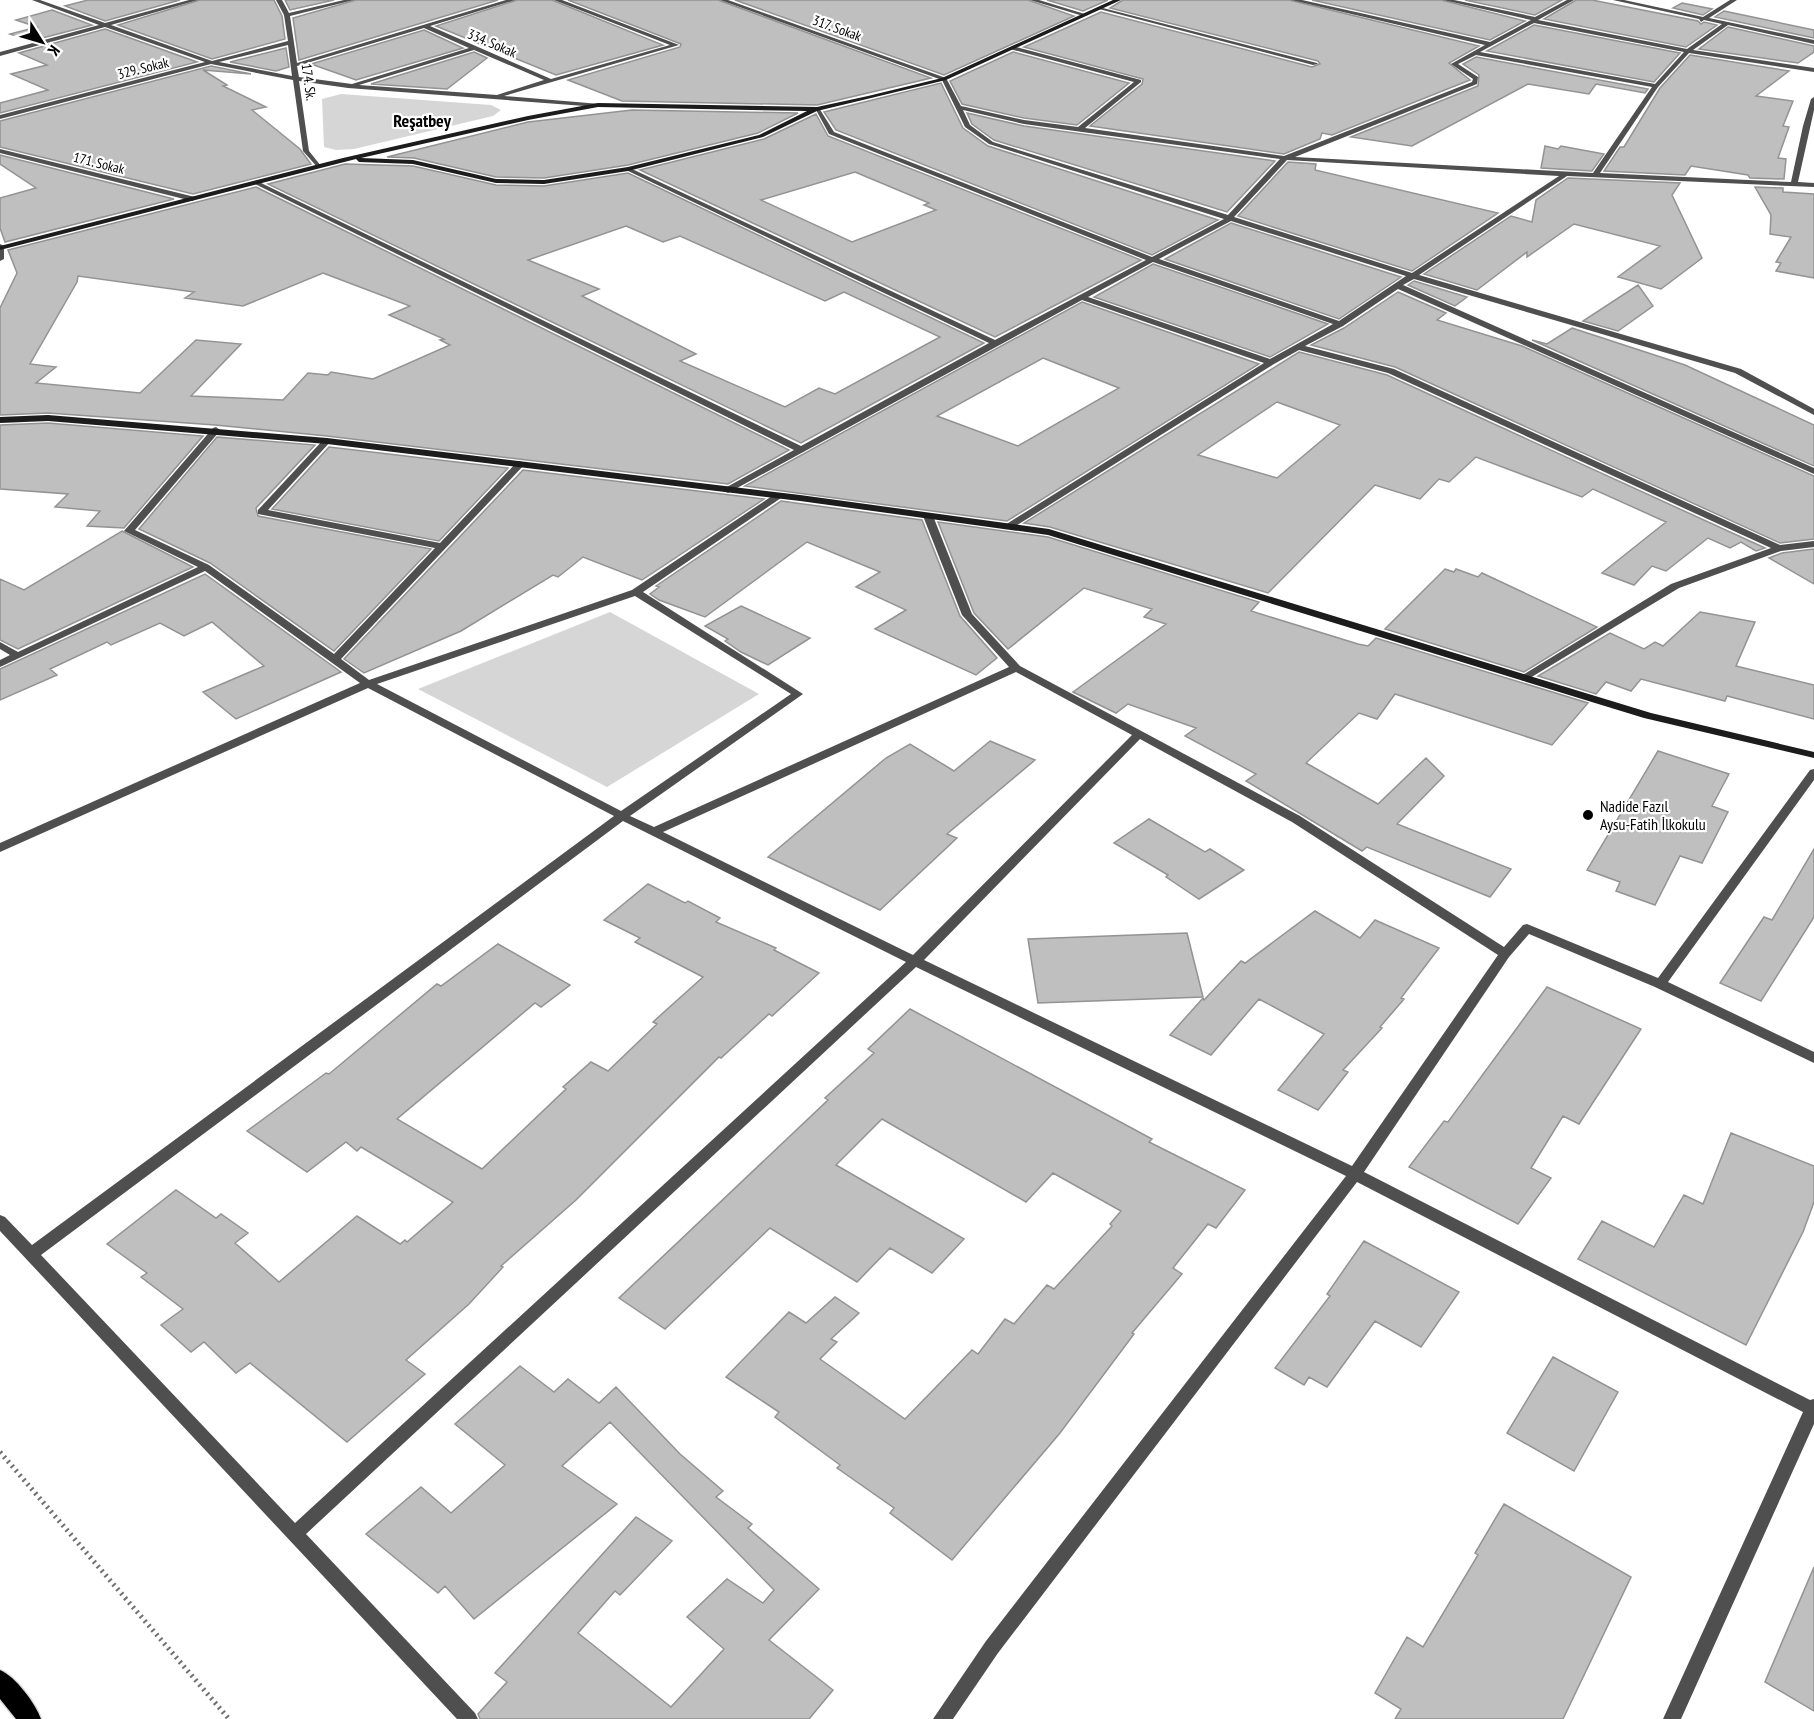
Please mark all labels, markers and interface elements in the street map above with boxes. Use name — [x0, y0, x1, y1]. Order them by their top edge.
street label: 317. Sokak — [810, 11, 864, 45]
north arrow — [12, 12, 72, 72]
street label: 334. Sokak — [465, 25, 520, 62]
text: K — [43, 42, 64, 61]
street label: 329. Sokak — [116, 53, 171, 83]
street label: 174. Sk. — [297, 62, 321, 102]
district label: Reşatbey — [393, 109, 452, 132]
street label: 171. Sokak — [72, 148, 127, 178]
place label: Nadide Fazıl Aysu-Fatih İlkokulu — [1600, 796, 1706, 834]
marker: Nadide Fazıl Aysu-Fatih İlkokulu — [1581, 808, 1595, 822]

